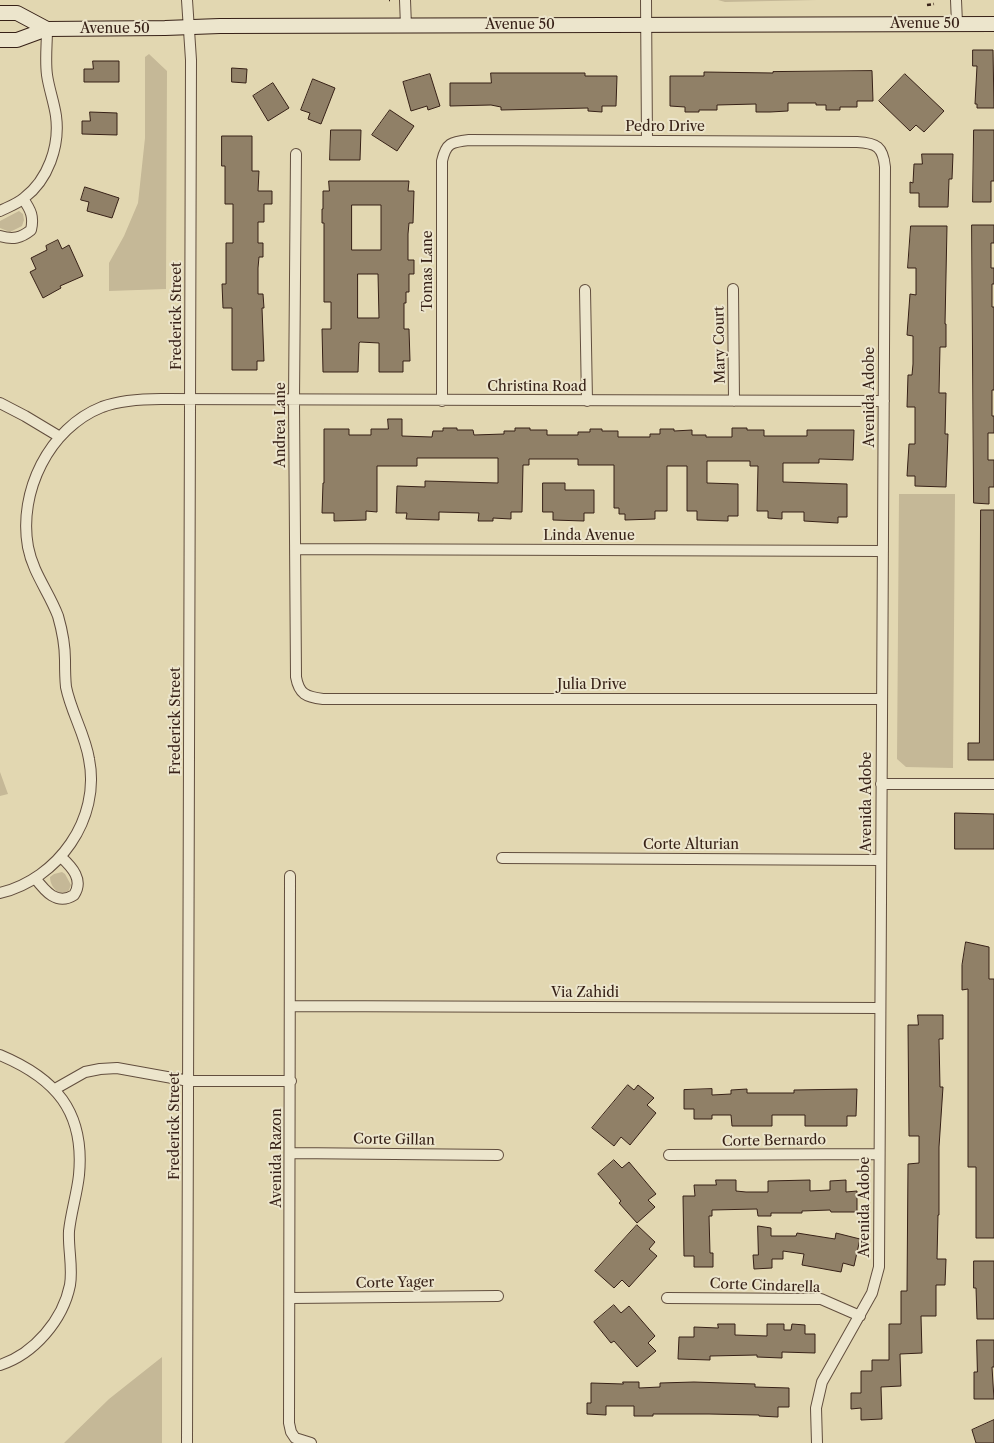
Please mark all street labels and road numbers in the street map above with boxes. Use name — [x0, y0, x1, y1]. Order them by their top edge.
street label: Avenue 50 — [890, 16, 960, 32]
street label: Avenue 50 — [485, 17, 555, 33]
street label: Avenue 50 — [80, 21, 150, 37]
street label: Pedro Drive — [625, 119, 705, 135]
street label: Tomas Lane — [420, 230, 436, 312]
street label: Frederick Street — [169, 262, 185, 370]
street label: Mary Court — [711, 306, 729, 384]
street label: Avenida Adobe — [862, 347, 878, 447]
street label: Christina Road — [487, 379, 587, 395]
street label: Andrea Lane — [273, 382, 289, 468]
street label: Linda Avenue — [543, 528, 635, 544]
street label: Frederick Street — [168, 667, 184, 775]
street label: Julia Drive — [557, 677, 627, 693]
street label: Avenida Adobe — [859, 752, 875, 852]
street label: Corte Alturian — [643, 837, 739, 853]
street label: Via Zahidi — [551, 985, 619, 1001]
street label: Frederick Street — [167, 1072, 183, 1180]
street label: Avenida Razon — [269, 1108, 285, 1208]
street label: Corte Gillan — [353, 1131, 435, 1149]
street label: Corte Bernardo — [722, 1132, 826, 1150]
street label: Avenida Adobe — [857, 1157, 873, 1257]
street label: Corte Yager — [355, 1274, 435, 1292]
street label: Corte Cindarella — [709, 1276, 821, 1296]

